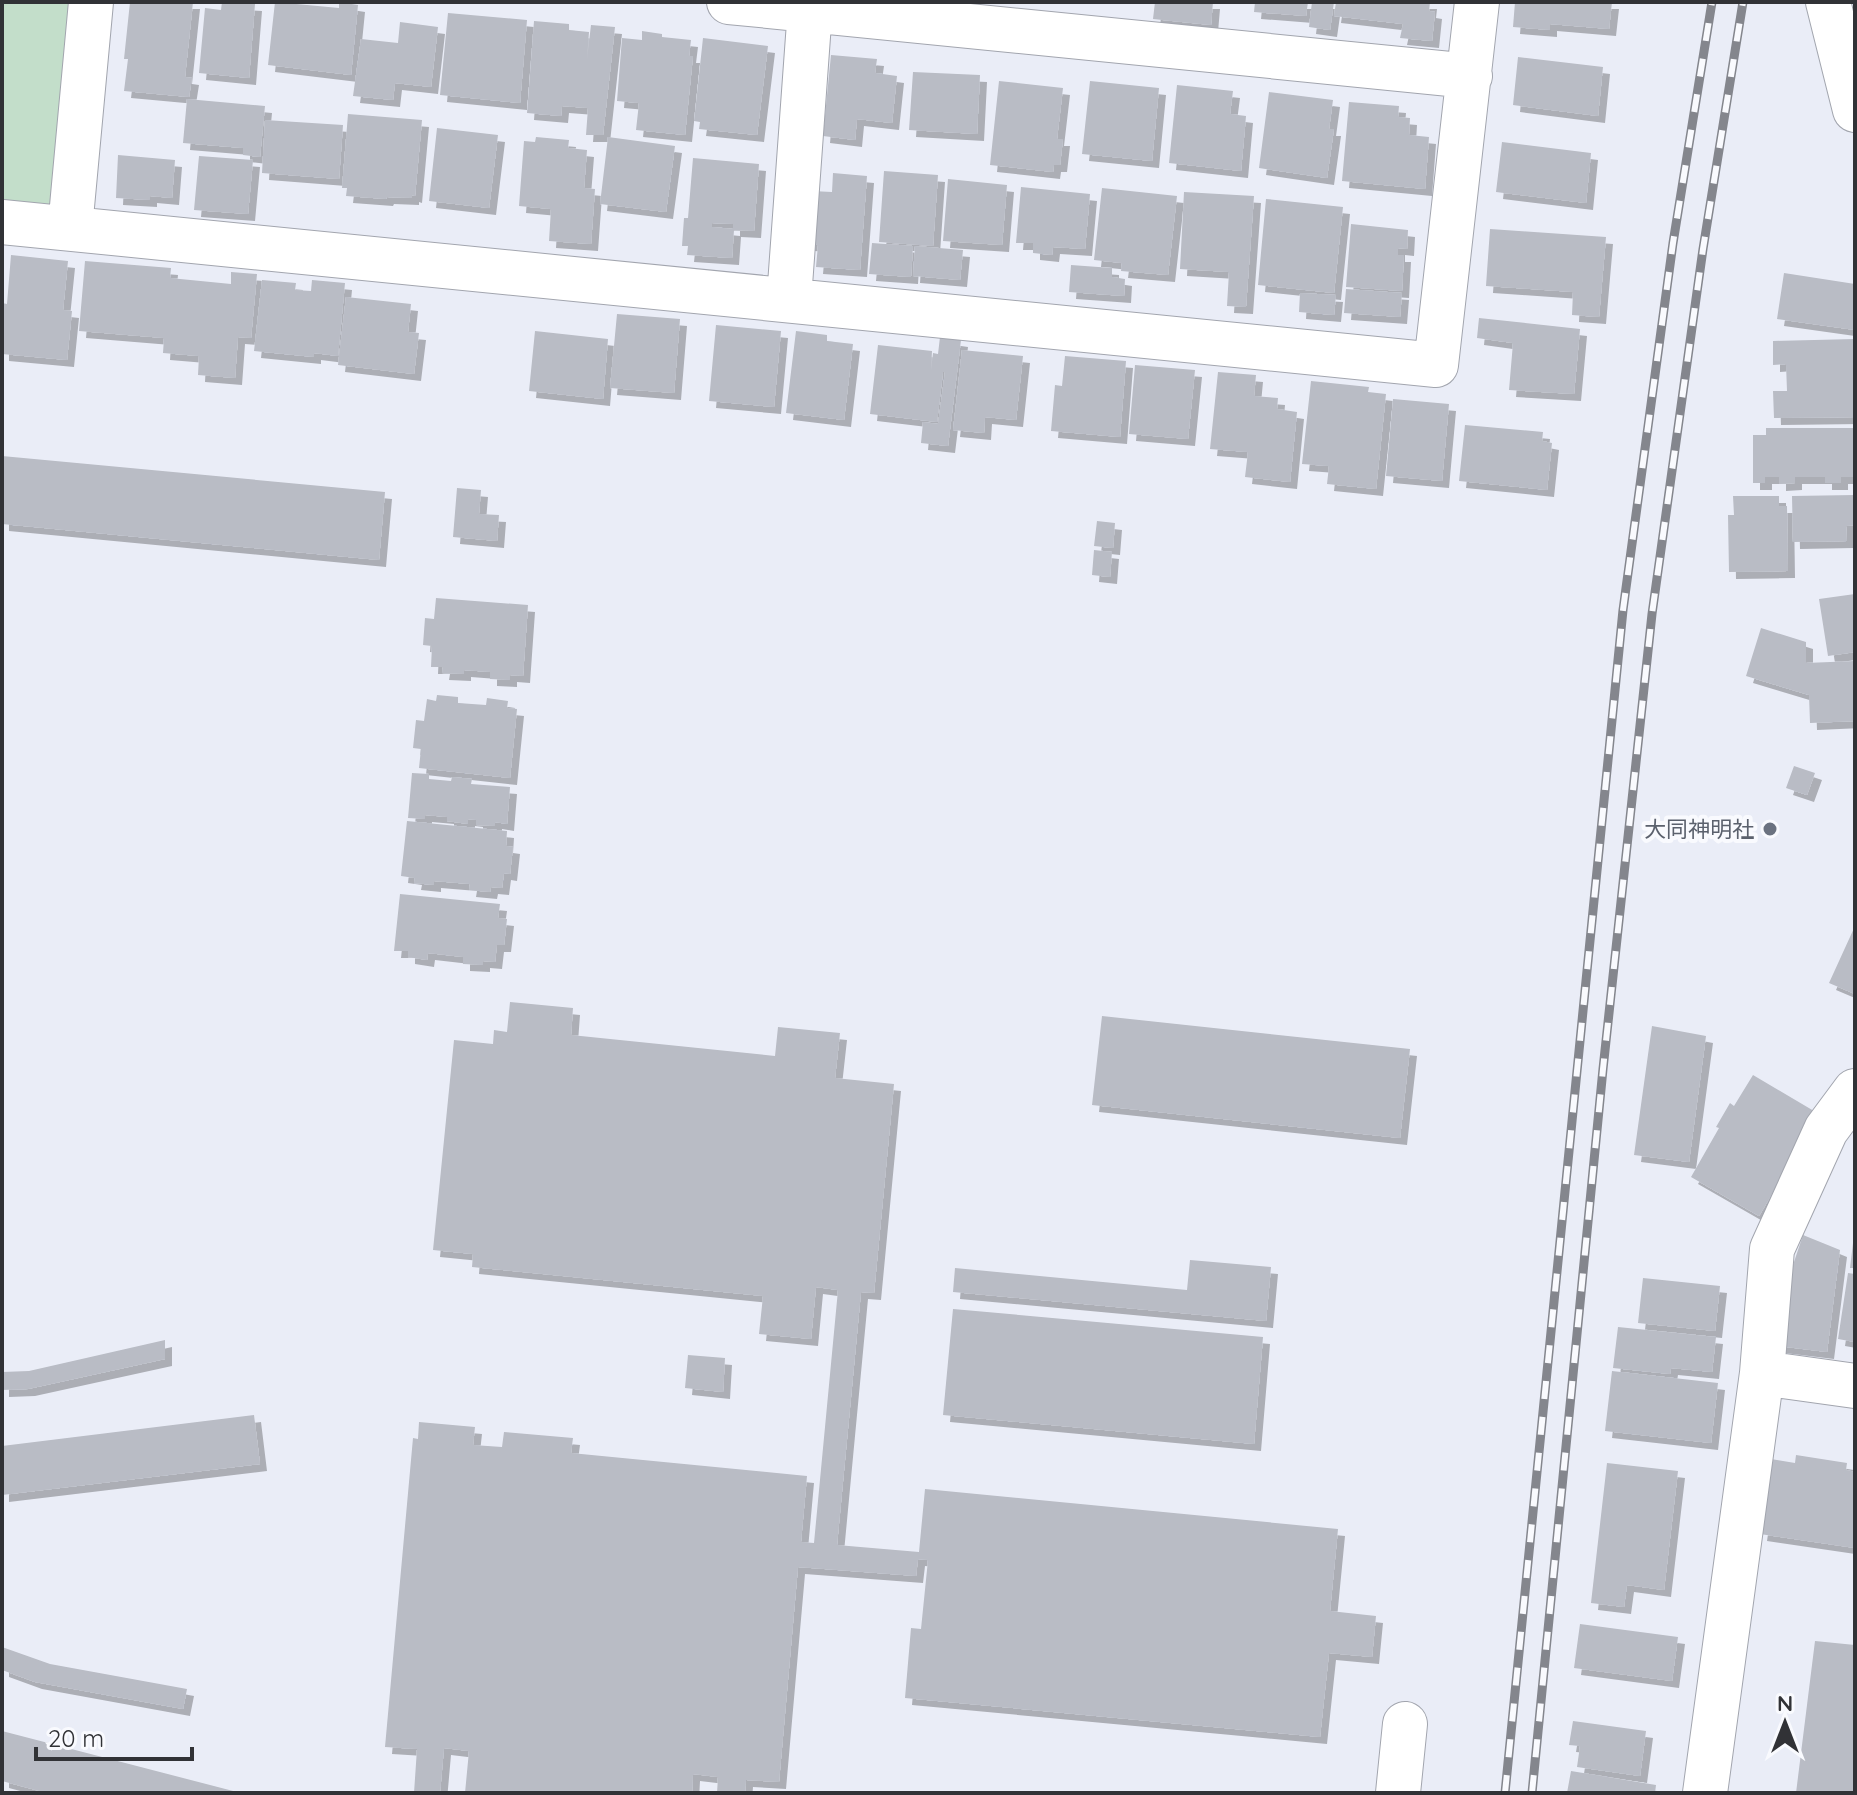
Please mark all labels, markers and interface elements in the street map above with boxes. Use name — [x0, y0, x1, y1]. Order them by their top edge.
place label: 大同神明社 — [1644, 815, 1754, 843]
marker: 大同神明社 — [1761, 820, 1779, 838]
north arrow — [1745, 1683, 1825, 1763]
text: N — [1777, 1689, 1793, 1717]
scale bar — [36, 1711, 192, 1761]
text: 20 m — [48, 1723, 104, 1753]

